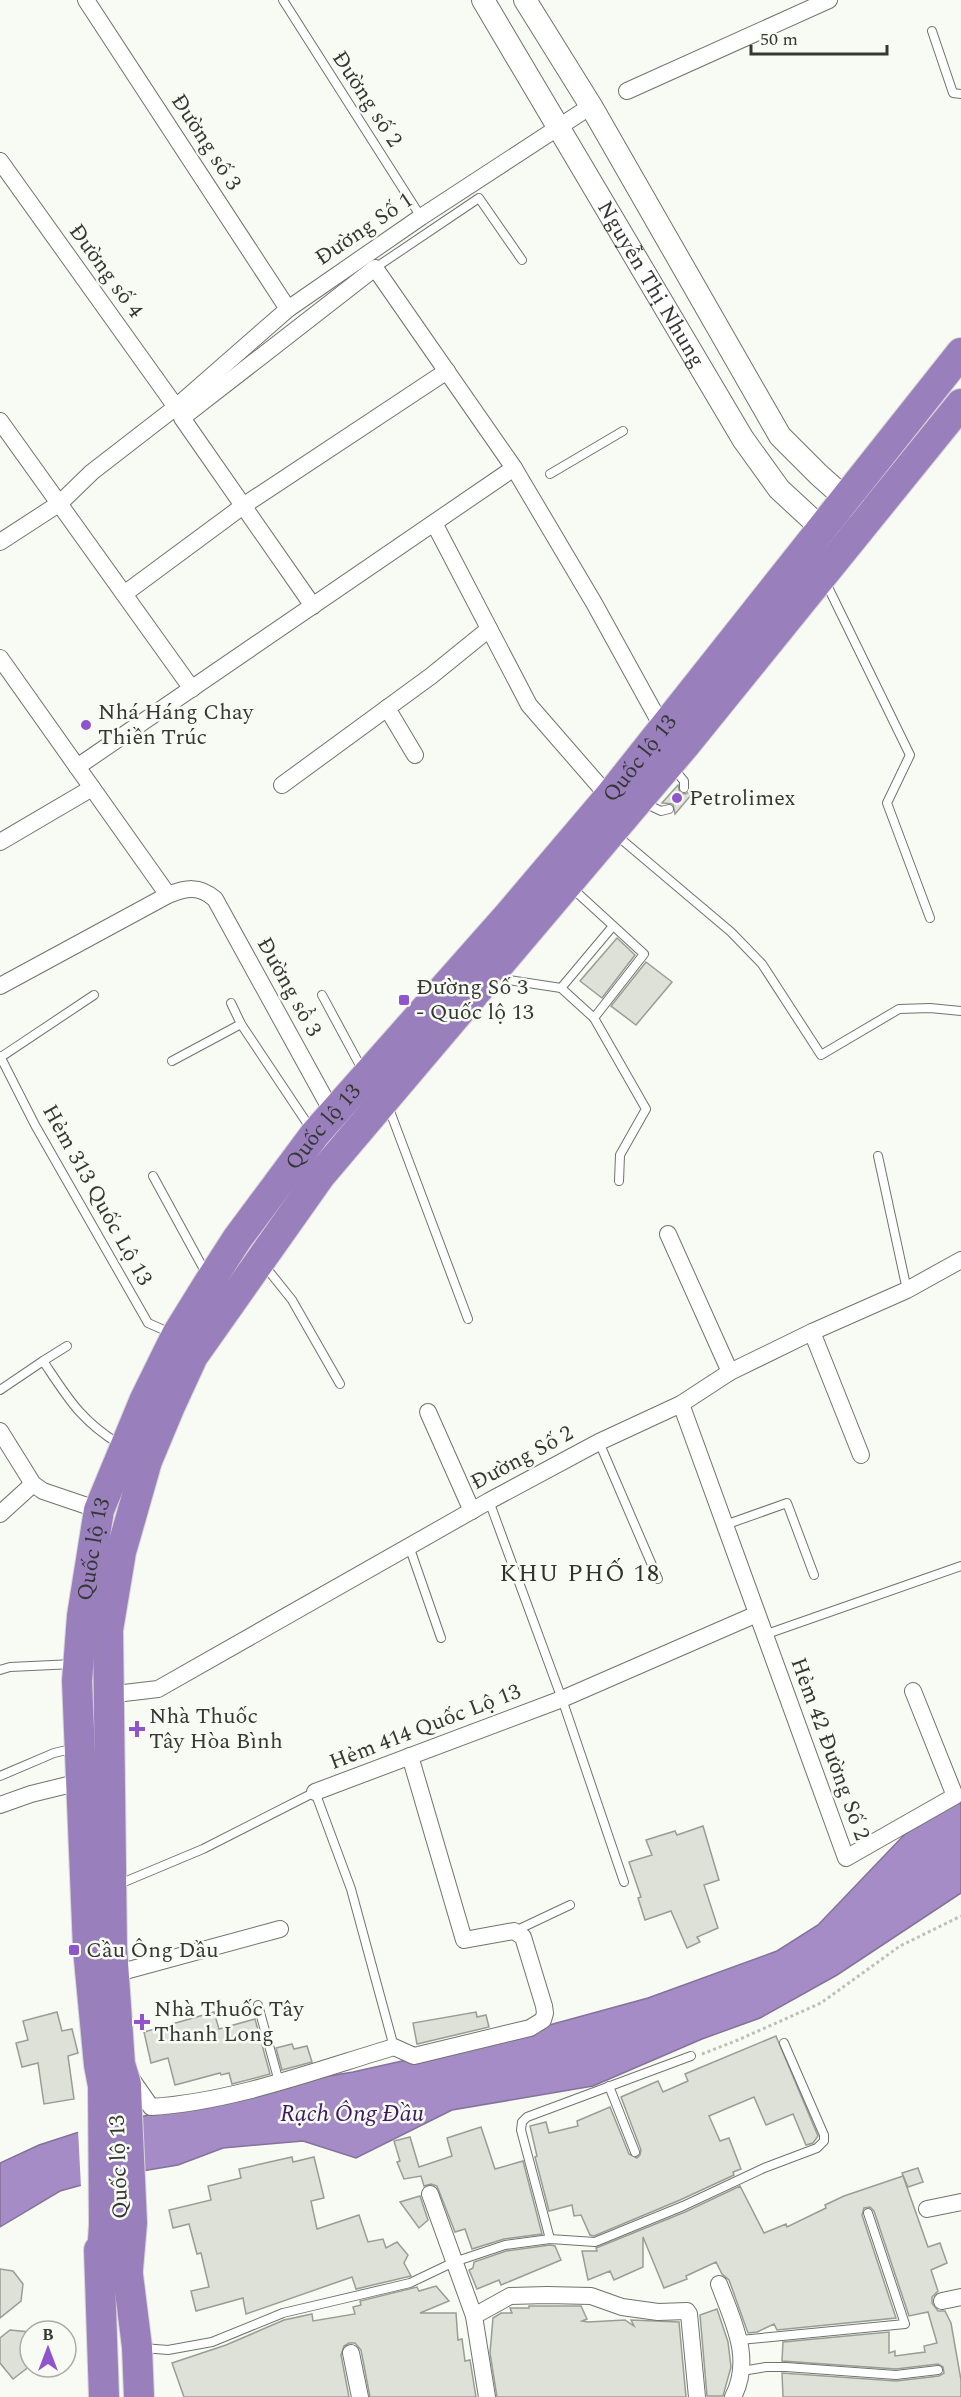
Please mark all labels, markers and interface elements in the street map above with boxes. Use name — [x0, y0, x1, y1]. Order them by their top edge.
scale bar — [751, 18, 888, 56]
text: 50 m — [760, 26, 798, 53]
street label: Đường số 2 — [323, 44, 411, 154]
street label: Đường số 3 — [162, 87, 250, 197]
street label: Đường Số 1 — [308, 184, 420, 274]
street label: Nguyễn Thị Nhung — [589, 194, 713, 374]
street label: Đường số 4 — [61, 217, 151, 325]
place label: Nhá Háng Chay Thiền Trúc — [98, 696, 255, 754]
street label: Quốc lộ 13 — [594, 707, 685, 809]
marker: Nhá Háng Chay Thiền Trúc — [79, 718, 93, 732]
place label: Petrolimex — [689, 782, 796, 815]
marker: Petrolimex — [670, 791, 684, 805]
street label: Đường sổ 3 — [248, 931, 330, 1043]
place label: Đường Số 3 - Quốc lộ 13 — [416, 971, 534, 1029]
marker: Đường Số 3 - Quốc lộ 13 — [397, 993, 411, 1007]
street label: Quốc lộ 13 — [277, 1076, 369, 1177]
street label: Hẻm 313 Quốc Lộ 13 — [33, 1098, 161, 1292]
street label: Đường Số 2 — [465, 1417, 579, 1499]
street label: Quốc lộ 13 — [68, 1492, 119, 1603]
district label: KHU PHỐ 18 — [499, 1556, 661, 1592]
street label: Hẻm 42 Đường Số 2 — [782, 1653, 878, 1845]
street label: Hẻm 414 Quốc Lộ 13 — [324, 1675, 526, 1779]
place label: Nhà Thuốc Tây Hòa Bình — [149, 1700, 283, 1758]
marker: Nhà Thuốc Tây Hòa Bình — [130, 1722, 144, 1736]
place label: Cầu Ông Dầu — [86, 1934, 219, 1967]
marker: Cầu Ông Dầu — [67, 1943, 81, 1957]
place label: Nhà Thuốc Tây Thanh Long — [154, 1993, 305, 2051]
marker: Nhà Thuốc Tây Thanh Long — [135, 2015, 149, 2029]
water label: Rạch Ông Đầu — [280, 2096, 424, 2132]
street label: Quốc lộ 13 — [101, 2114, 137, 2220]
north arrow — [18, 2319, 78, 2379]
text: B — [42, 2323, 54, 2347]

